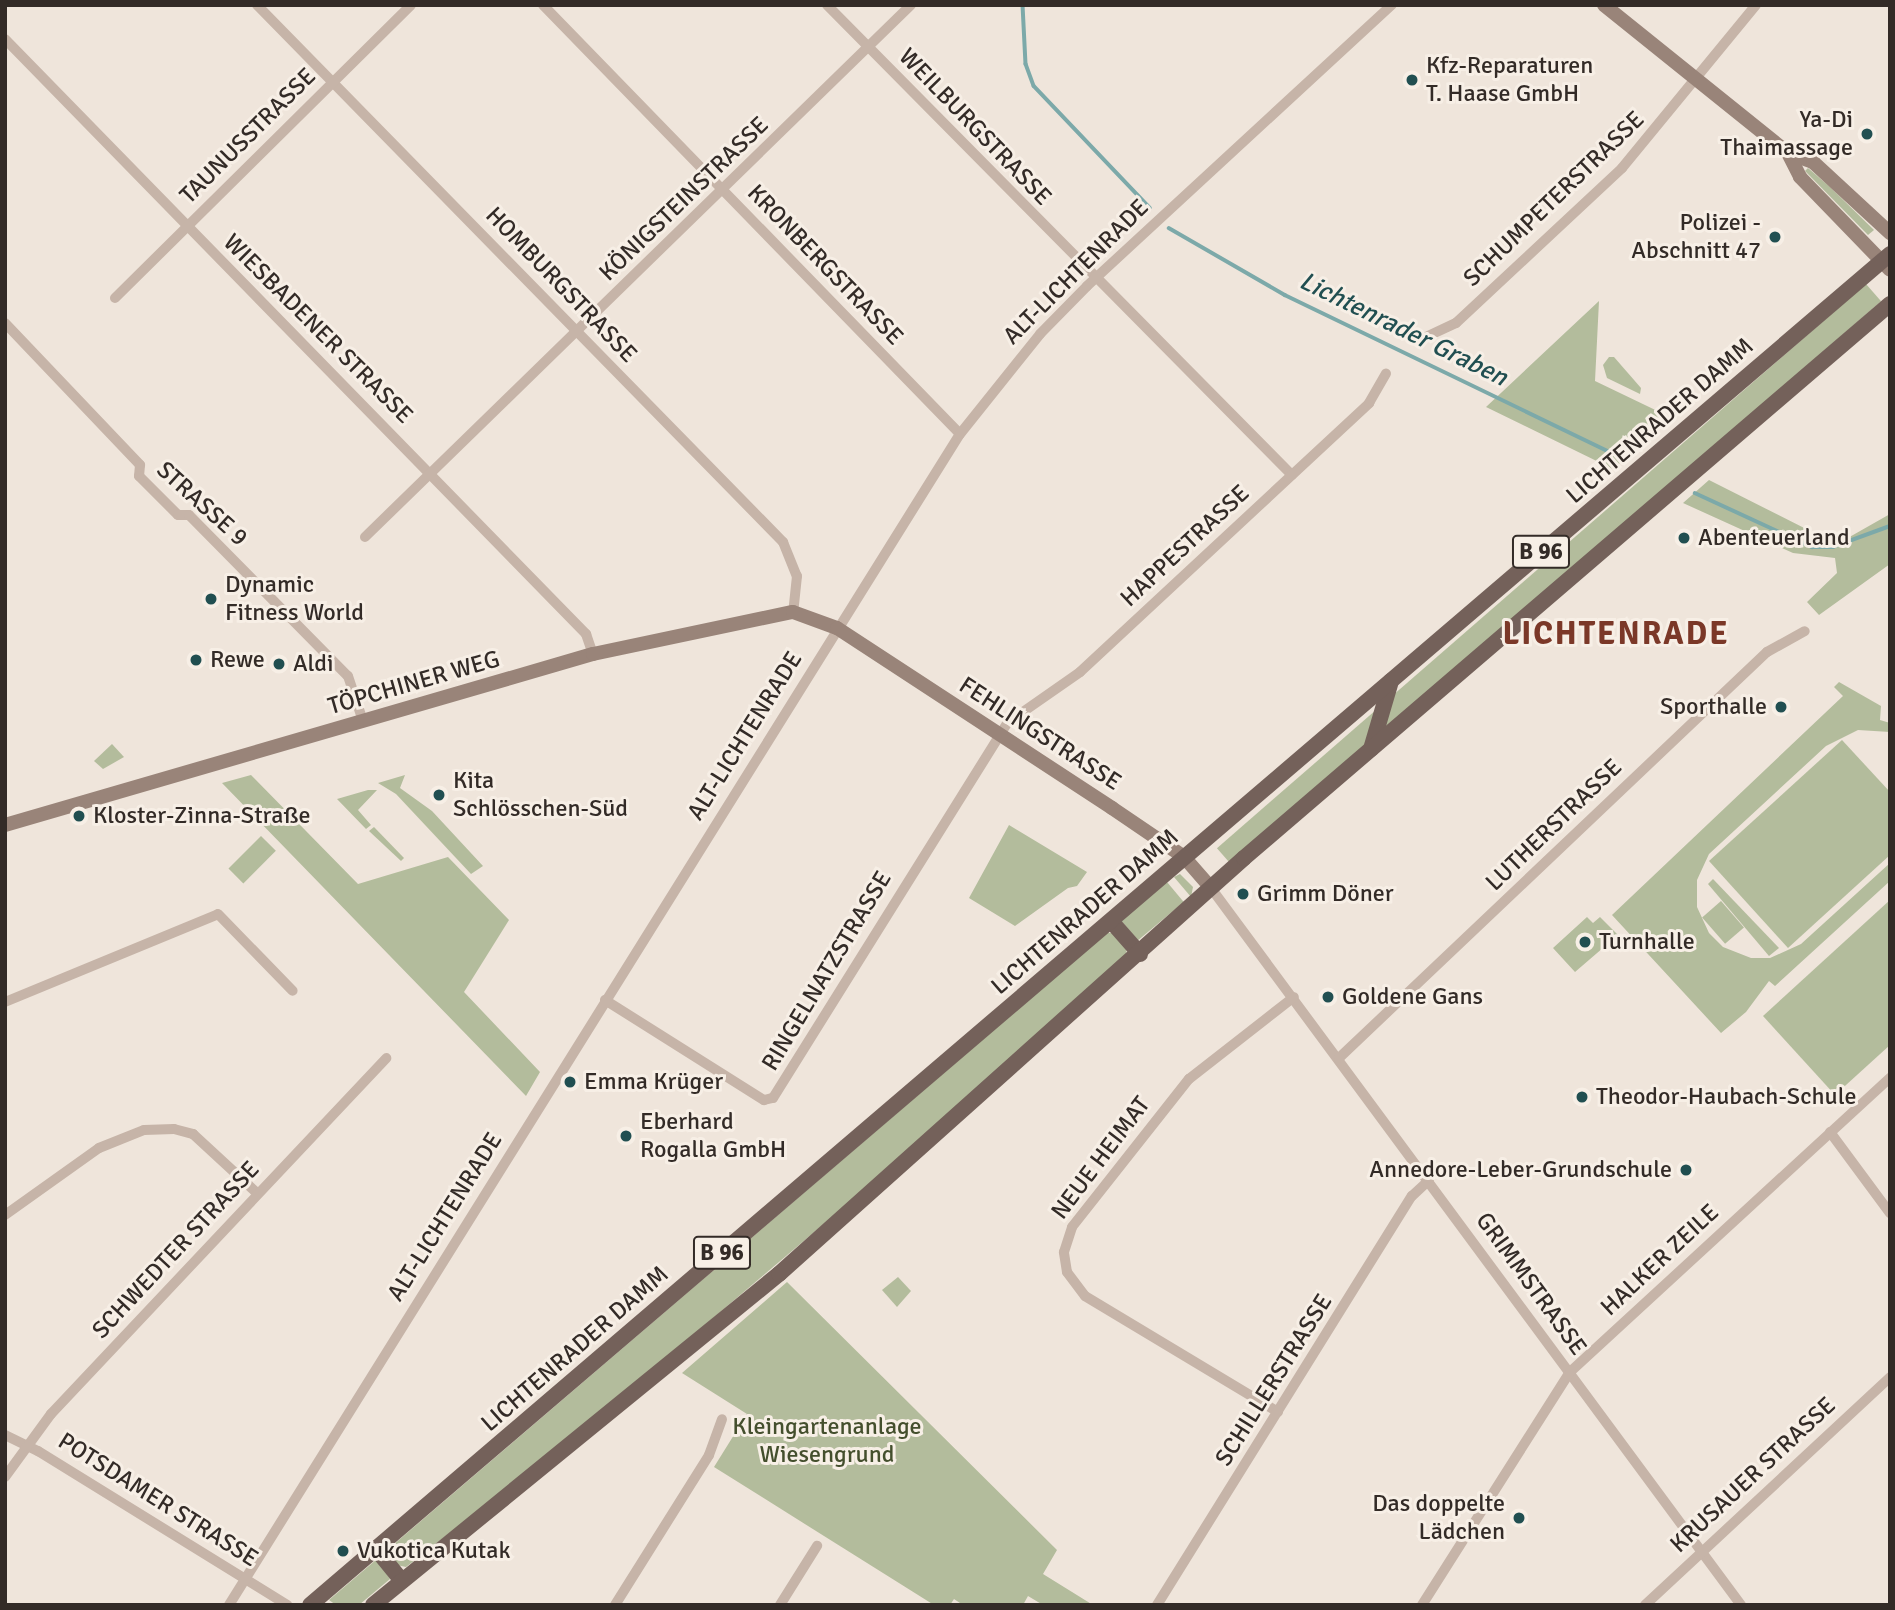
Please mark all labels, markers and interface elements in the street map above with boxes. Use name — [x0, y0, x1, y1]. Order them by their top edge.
street label: WEILBURGSTRASSE — [893, 42, 1057, 212]
place label: Kfz-Reparaturen T. Haase GmbH — [1426, 52, 1593, 108]
street label: TAUNUSSTRASSE — [174, 62, 322, 210]
marker: Kfz-Reparaturen T. Haase GmbH — [1404, 72, 1420, 88]
street label: SCHUMPETERSTRASSE — [1458, 105, 1650, 293]
place label: Ya-Di Thaimassage — [1720, 106, 1853, 162]
street label: KÖNIGSTEINSTRASSE — [593, 111, 775, 287]
marker: Ya-Di Thaimassage — [1859, 126, 1875, 142]
street label: KRONBERGSTRASSE — [741, 179, 909, 351]
street label: ALT-LICHTENRADE — [997, 193, 1155, 351]
street label: HOMBURGSTRASSE — [479, 201, 643, 369]
place label: Polizei - Abschnitt 47 — [1631, 209, 1761, 265]
street label: WIESBADENER STRASSE — [217, 228, 419, 430]
marker: Polizei - Abschnitt 47 — [1767, 229, 1783, 245]
water label: Lichtenrader Graben — [1294, 266, 1512, 394]
street label: LICHTENRADER DAMM — [1561, 332, 1759, 510]
street label: STRASSE 9 — [151, 456, 253, 552]
street label: HAPPESTRASSE — [1115, 479, 1255, 613]
place label: Abenteuerland — [1698, 524, 1850, 552]
marker: Abenteuerland — [1676, 530, 1692, 546]
road number: B 96 — [1511, 532, 1571, 572]
place label: Dynamic Fitness World — [225, 571, 364, 627]
marker: Dynamic Fitness World — [203, 591, 219, 607]
district label: LICHTENRADE — [1504, 615, 1728, 653]
street label: TÖPCHINER WEG — [325, 645, 503, 721]
place label: Rewe — [210, 646, 265, 674]
street label: ALT-LICHTENRADE — [682, 646, 808, 826]
place label: Aldi — [293, 650, 333, 678]
marker: Rewe — [188, 652, 204, 668]
marker: Aldi — [271, 656, 287, 672]
street label: FEHLINGSTRASSE — [954, 671, 1126, 797]
place label: Sporthalle — [1660, 693, 1767, 721]
marker: Sporthalle — [1773, 699, 1789, 715]
street label: LUTHERSTRASSE — [1480, 753, 1628, 897]
place label: Kita Schlösschen-Süd — [453, 767, 628, 823]
marker: Kita Schlösschen-Süd — [431, 787, 447, 803]
place label: Kloster-Zinna-Straße — [93, 802, 310, 830]
marker: Kloster-Zinna-Straße — [71, 808, 87, 824]
street label: LICHTENRADER DAMM — [986, 823, 1184, 1001]
street label: RINGELNATZSTRASSE — [756, 866, 898, 1076]
place label: Grimm Döner — [1257, 880, 1394, 908]
marker: Grimm Döner — [1235, 886, 1251, 902]
place label: Turnhalle — [1599, 928, 1695, 956]
marker: Turnhalle — [1577, 934, 1593, 950]
place label: Goldene Gans — [1342, 983, 1483, 1011]
marker: Goldene Gans — [1320, 989, 1336, 1005]
place label: Emma Krüger — [584, 1068, 723, 1096]
marker: Emma Krüger — [562, 1074, 578, 1090]
place label: Theodor-Haubach-Schule — [1596, 1083, 1856, 1111]
marker: Theodor-Haubach-Schule — [1574, 1089, 1590, 1105]
street label: NEUE HEIMAT — [1046, 1091, 1156, 1225]
place label: Eberhard Rogalla GmbH — [640, 1108, 786, 1164]
street label: ALT-LICHTENRADE — [382, 1127, 508, 1307]
marker: Eberhard Rogalla GmbH — [618, 1128, 634, 1144]
street label: SCHWEDTER STRASSE — [86, 1155, 266, 1345]
place label: Annedore-Leber-Grundschule — [1369, 1156, 1672, 1184]
marker: Annedore-Leber-Grundschule — [1678, 1162, 1694, 1178]
street label: HALKER ZEILE — [1595, 1198, 1725, 1322]
street label: GRIMMSTRASSE — [1470, 1207, 1592, 1361]
road number: B 96 — [692, 1234, 752, 1272]
street label: LICHTENRADER DAMM — [476, 1260, 674, 1438]
street label: SCHILLERSTRASSE — [1209, 1289, 1339, 1471]
street label: KRUSAUER STRASSE — [1664, 1391, 1842, 1559]
park label: Kleingartenanlage Wiesengrund — [732, 1413, 922, 1469]
street label: POTSDAMER STRASSE — [53, 1427, 263, 1573]
place label: Das doppelte Lädchen — [1372, 1490, 1505, 1546]
marker: Das doppelte Lädchen — [1511, 1510, 1527, 1526]
place label: Vukotica Kutak — [357, 1537, 510, 1565]
marker: Vukotica Kutak — [335, 1543, 351, 1559]

